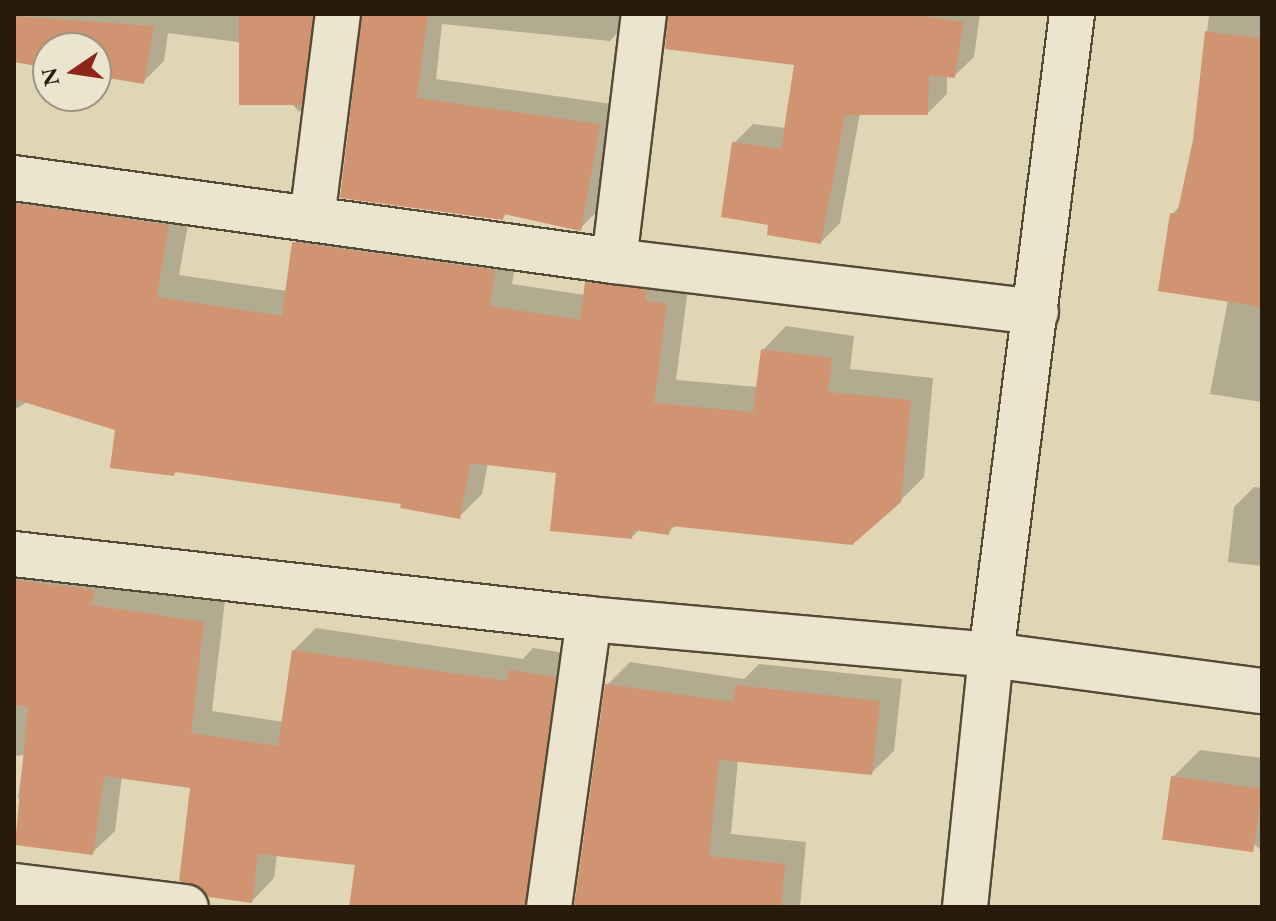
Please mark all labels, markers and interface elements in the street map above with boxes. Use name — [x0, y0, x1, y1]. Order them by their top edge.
north arrow — [32, 32, 112, 112]
text: N — [34, 65, 66, 89]

